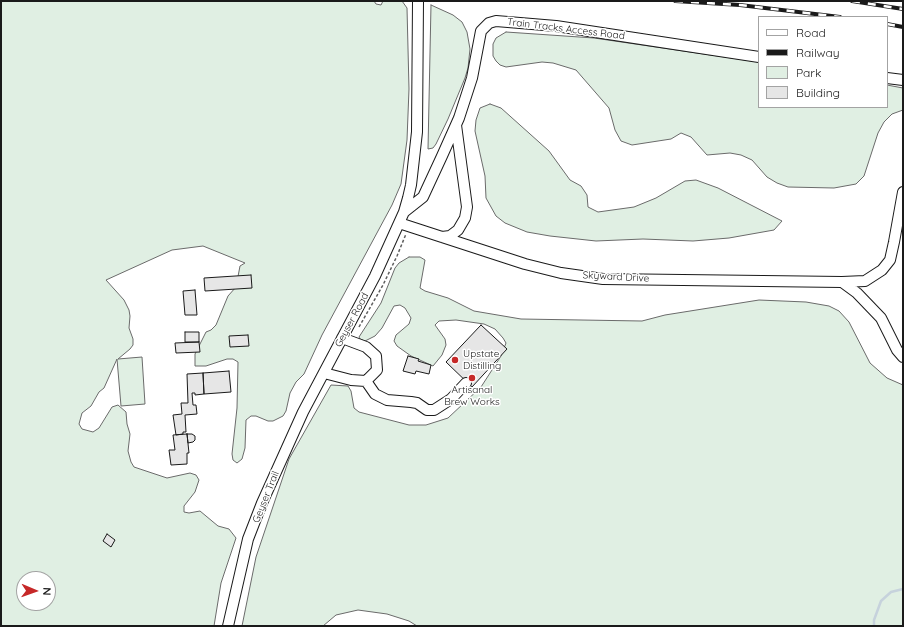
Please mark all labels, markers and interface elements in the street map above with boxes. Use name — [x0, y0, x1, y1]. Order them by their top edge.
street label: Train Tracks Access Road — [507, 16, 625, 42]
legend — [758, 16, 888, 108]
text: Road — [796, 25, 826, 40]
text: Railway — [796, 45, 840, 60]
text: Park — [796, 65, 821, 80]
text: Building — [796, 85, 840, 100]
street label: Skyward Drive — [582, 269, 650, 285]
street label: Geyser Road — [333, 291, 371, 349]
place label: Upstate Distilling — [463, 348, 501, 372]
marker: Upstate Distilling — [450, 355, 460, 365]
marker: Artisanal Brew Works — [467, 373, 477, 383]
place label: Artisanal Brew Works — [444, 384, 500, 408]
street label: Geyser Trail — [250, 469, 282, 525]
north arrow — [16, 571, 56, 611]
text: N — [40, 587, 54, 596]

